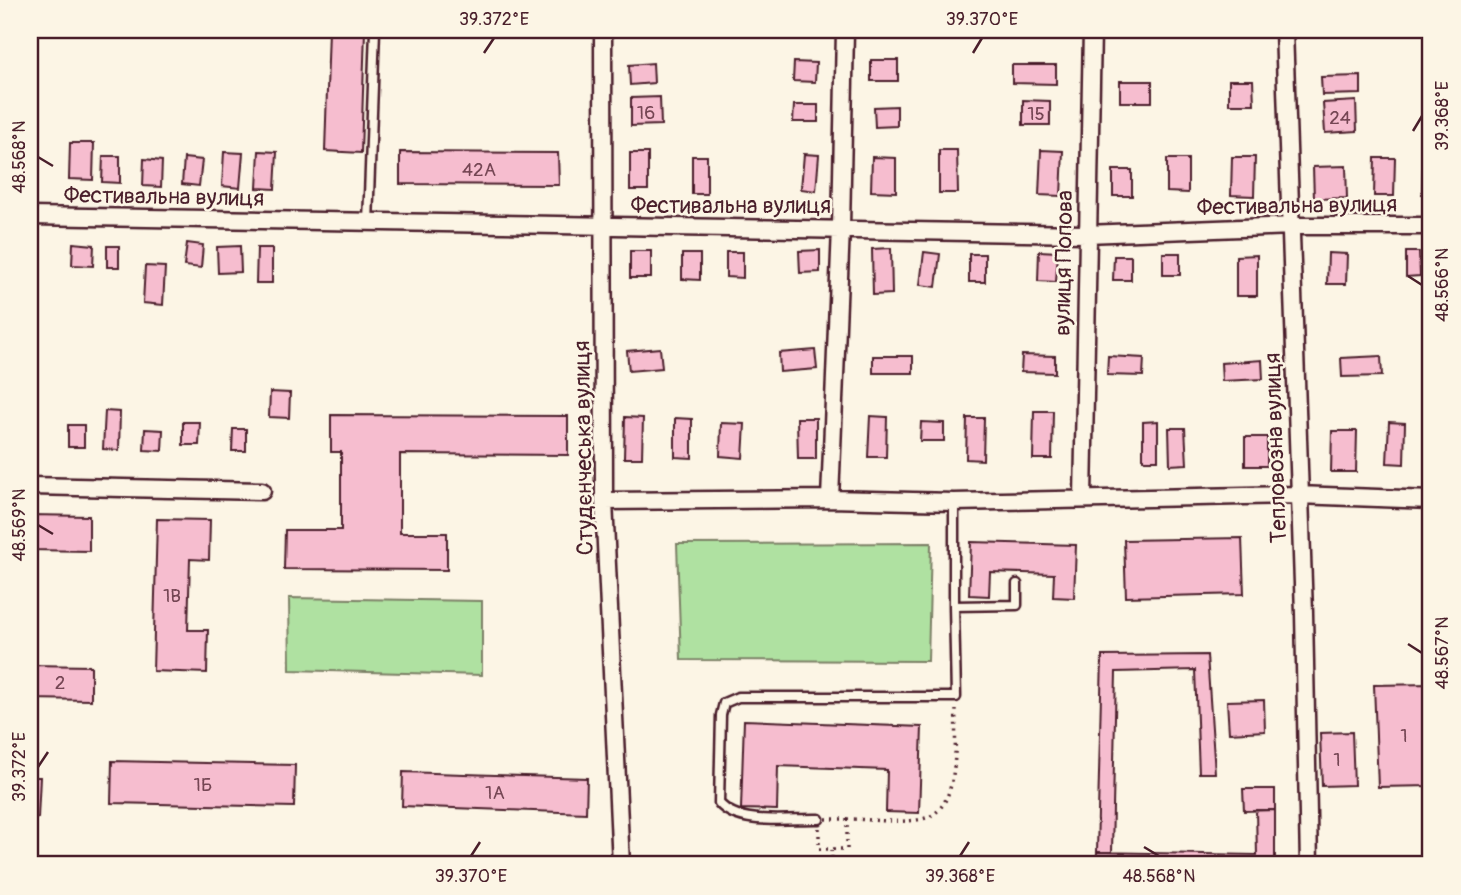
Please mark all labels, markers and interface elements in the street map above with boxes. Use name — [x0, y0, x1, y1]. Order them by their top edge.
text: 39.372°E — [459, 8, 529, 31]
text: 39.370°E — [946, 8, 1018, 31]
text: 39.368°E — [1431, 81, 1454, 151]
house number: 16 — [637, 101, 655, 125]
house number: 15 — [1027, 102, 1045, 126]
house number: 24 — [1329, 106, 1351, 130]
text: 48.568°N — [8, 121, 31, 193]
house number: 42А — [462, 158, 496, 182]
street label: Фестивальна вулиця — [64, 180, 264, 213]
street label: Фестивальна вулиця — [1197, 189, 1397, 222]
street label: вулиця Попова — [1048, 190, 1079, 336]
street label: Фестивальна вулиця — [631, 191, 831, 220]
text: 48.566°N — [1431, 248, 1454, 322]
street label: Студєнчеська вулиця — [567, 340, 600, 556]
street label: Тепловозна вулиця — [1258, 352, 1293, 544]
text: 48.569°N — [8, 488, 31, 562]
house number: 1В — [163, 584, 181, 608]
text: 48.567°N — [1431, 616, 1454, 690]
house number: 2 — [55, 671, 65, 695]
house number: 1 — [1400, 724, 1408, 748]
text: 39.372°E — [8, 732, 31, 802]
house number: 1 — [1333, 748, 1341, 772]
house number: 1Б — [194, 773, 212, 797]
house number: 1А — [485, 781, 505, 805]
text: 39.370°E — [435, 865, 507, 888]
text: 39.368°E — [925, 865, 995, 888]
text: 48.568°N — [1123, 865, 1195, 888]

